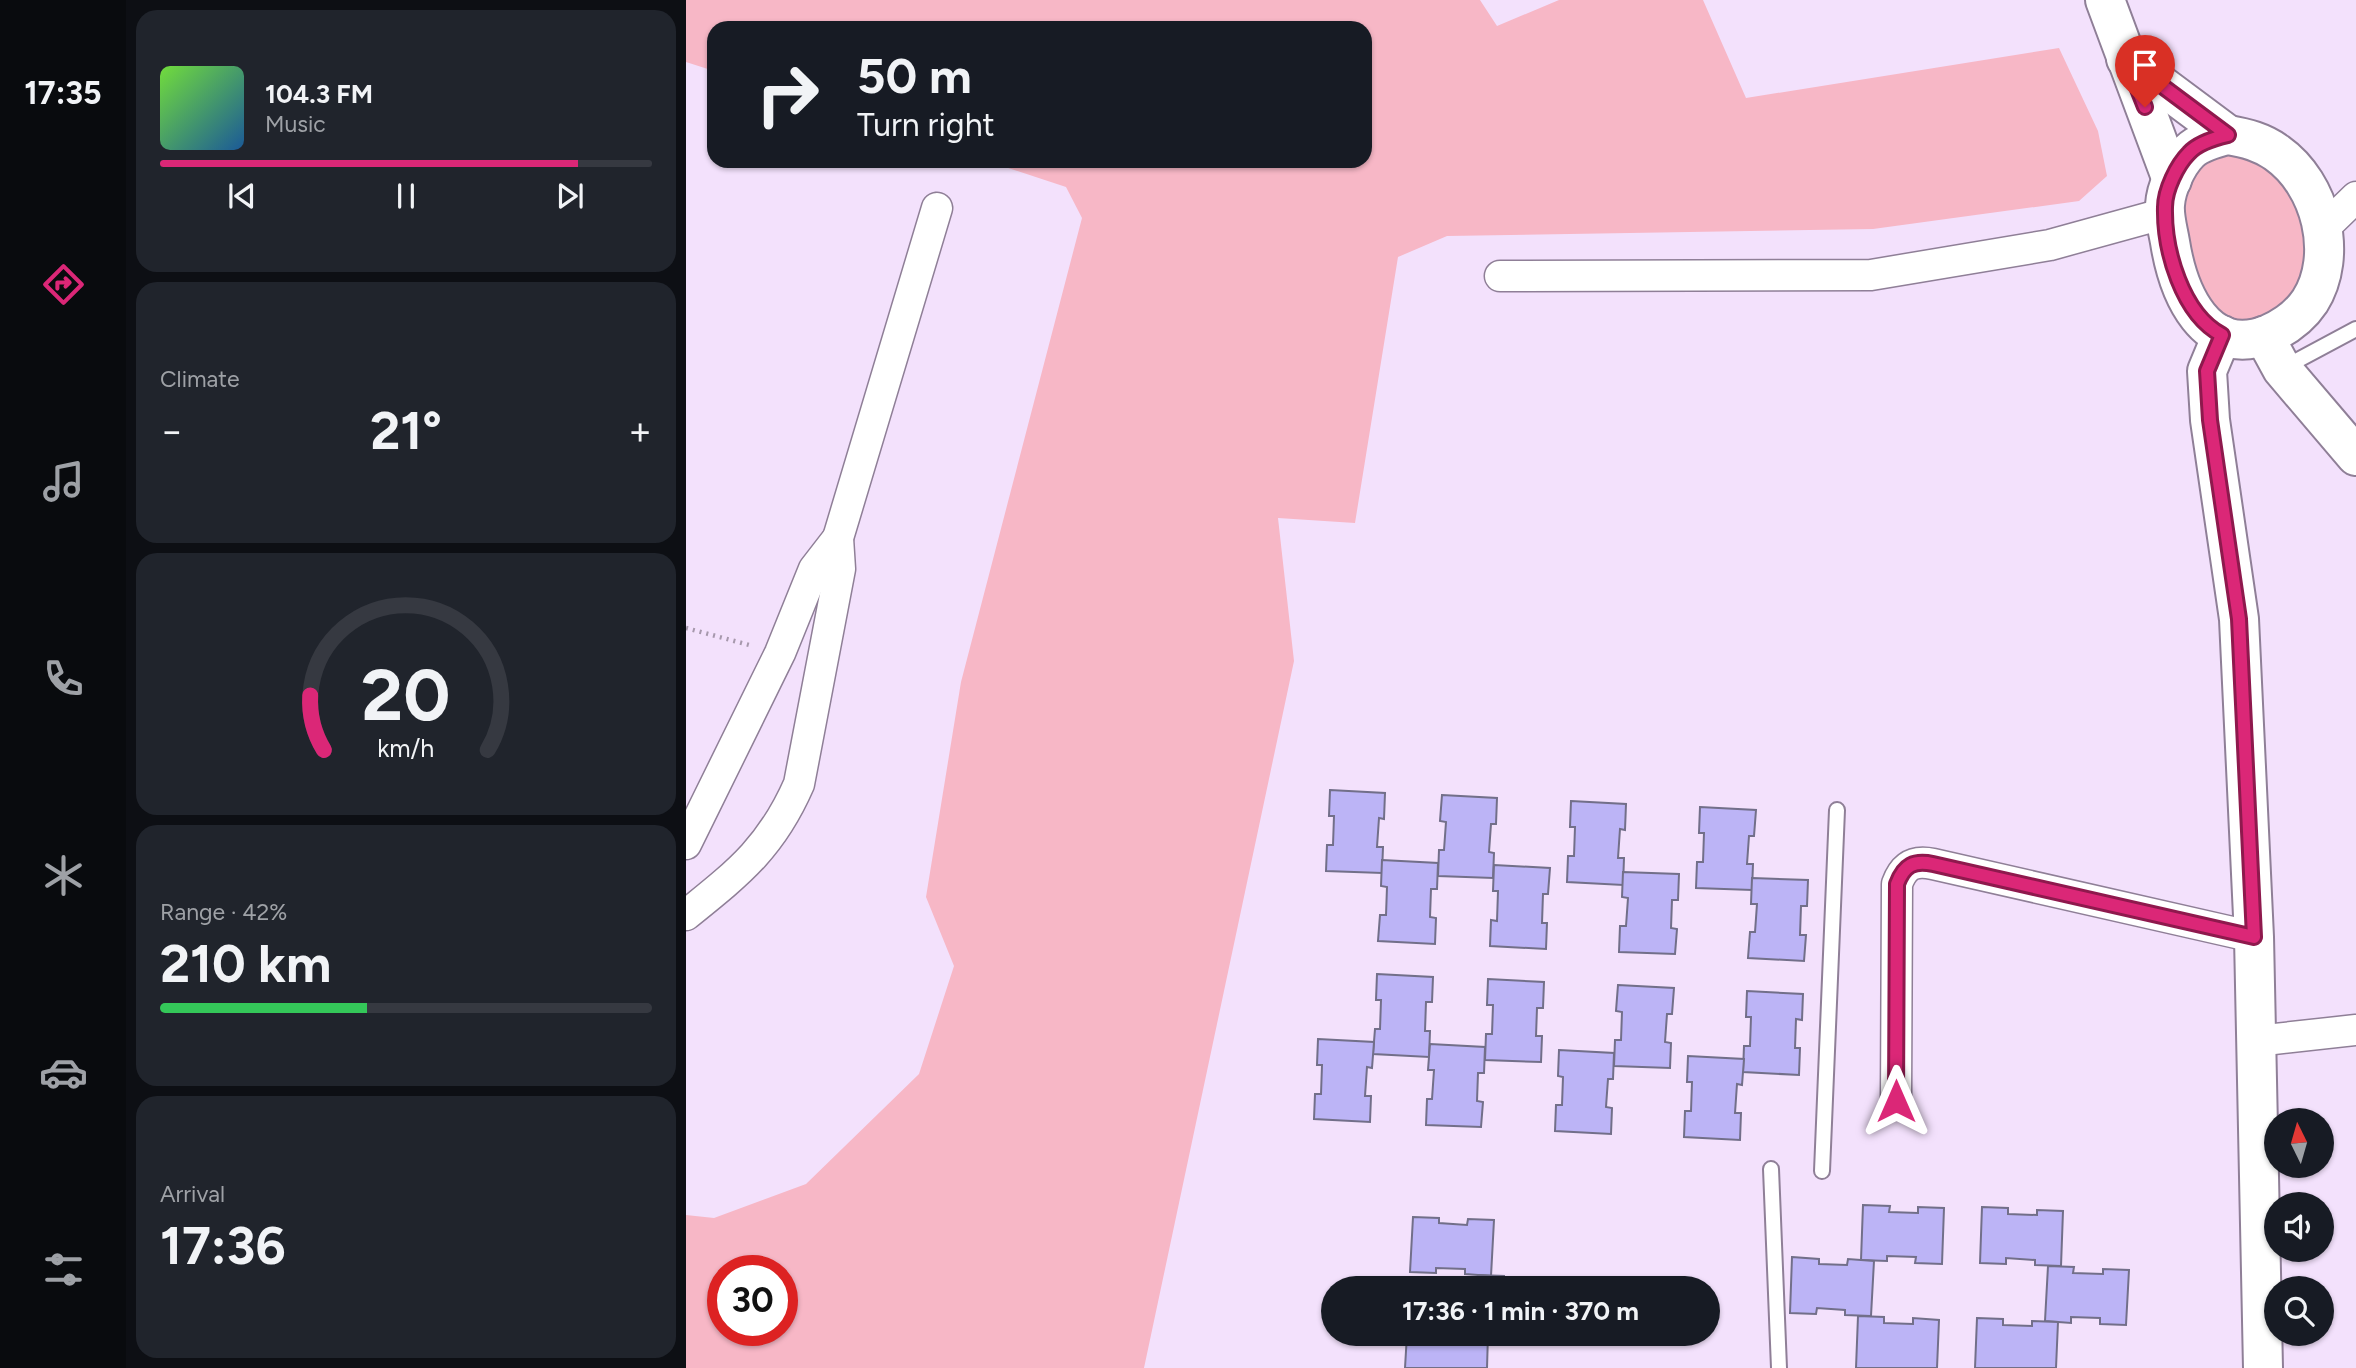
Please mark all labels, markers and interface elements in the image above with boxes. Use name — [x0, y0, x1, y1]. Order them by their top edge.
pin — [2115, 35, 2175, 107]
text: 50 m — [857, 46, 972, 105]
icon: arrive — [2126, 46, 2164, 84]
icon: right — [742, 49, 833, 140]
text: 17:35 — [24, 74, 102, 112]
text: 104.3 FM — [265, 78, 373, 110]
text: Turn right — [857, 106, 995, 144]
text: Music — [265, 110, 326, 138]
icon: previous — [223, 177, 261, 215]
icon: pause — [387, 177, 425, 215]
icon: next — [551, 177, 589, 215]
icon: directions — [39, 260, 88, 309]
text: Climate — [160, 365, 239, 393]
text: 21° — [370, 400, 442, 462]
text: − — [160, 408, 184, 454]
text: + — [628, 408, 652, 454]
icon: music — [39, 457, 88, 506]
text: 20 — [361, 651, 451, 738]
icon: phone — [39, 654, 88, 703]
text: km/h — [377, 733, 435, 763]
icon: climate — [39, 851, 88, 900]
text: Range · 42% — [160, 898, 287, 926]
text: 210 km — [160, 933, 331, 995]
icon: car — [39, 1048, 88, 1097]
position arrow — [1859, 1064, 1933, 1138]
north arrow — [2264, 1108, 2334, 1178]
map controls — [2264, 1108, 2334, 1346]
text: Arrival — [160, 1180, 225, 1208]
button: sound — [2264, 1192, 2334, 1262]
text: 17:36 — [160, 1215, 286, 1277]
icon: filters — [39, 1245, 88, 1294]
speed limit sign: 30 — [707, 1255, 798, 1346]
button: search — [2264, 1276, 2334, 1346]
text: 17:36 · 1 min · 370 m — [1402, 1295, 1639, 1327]

